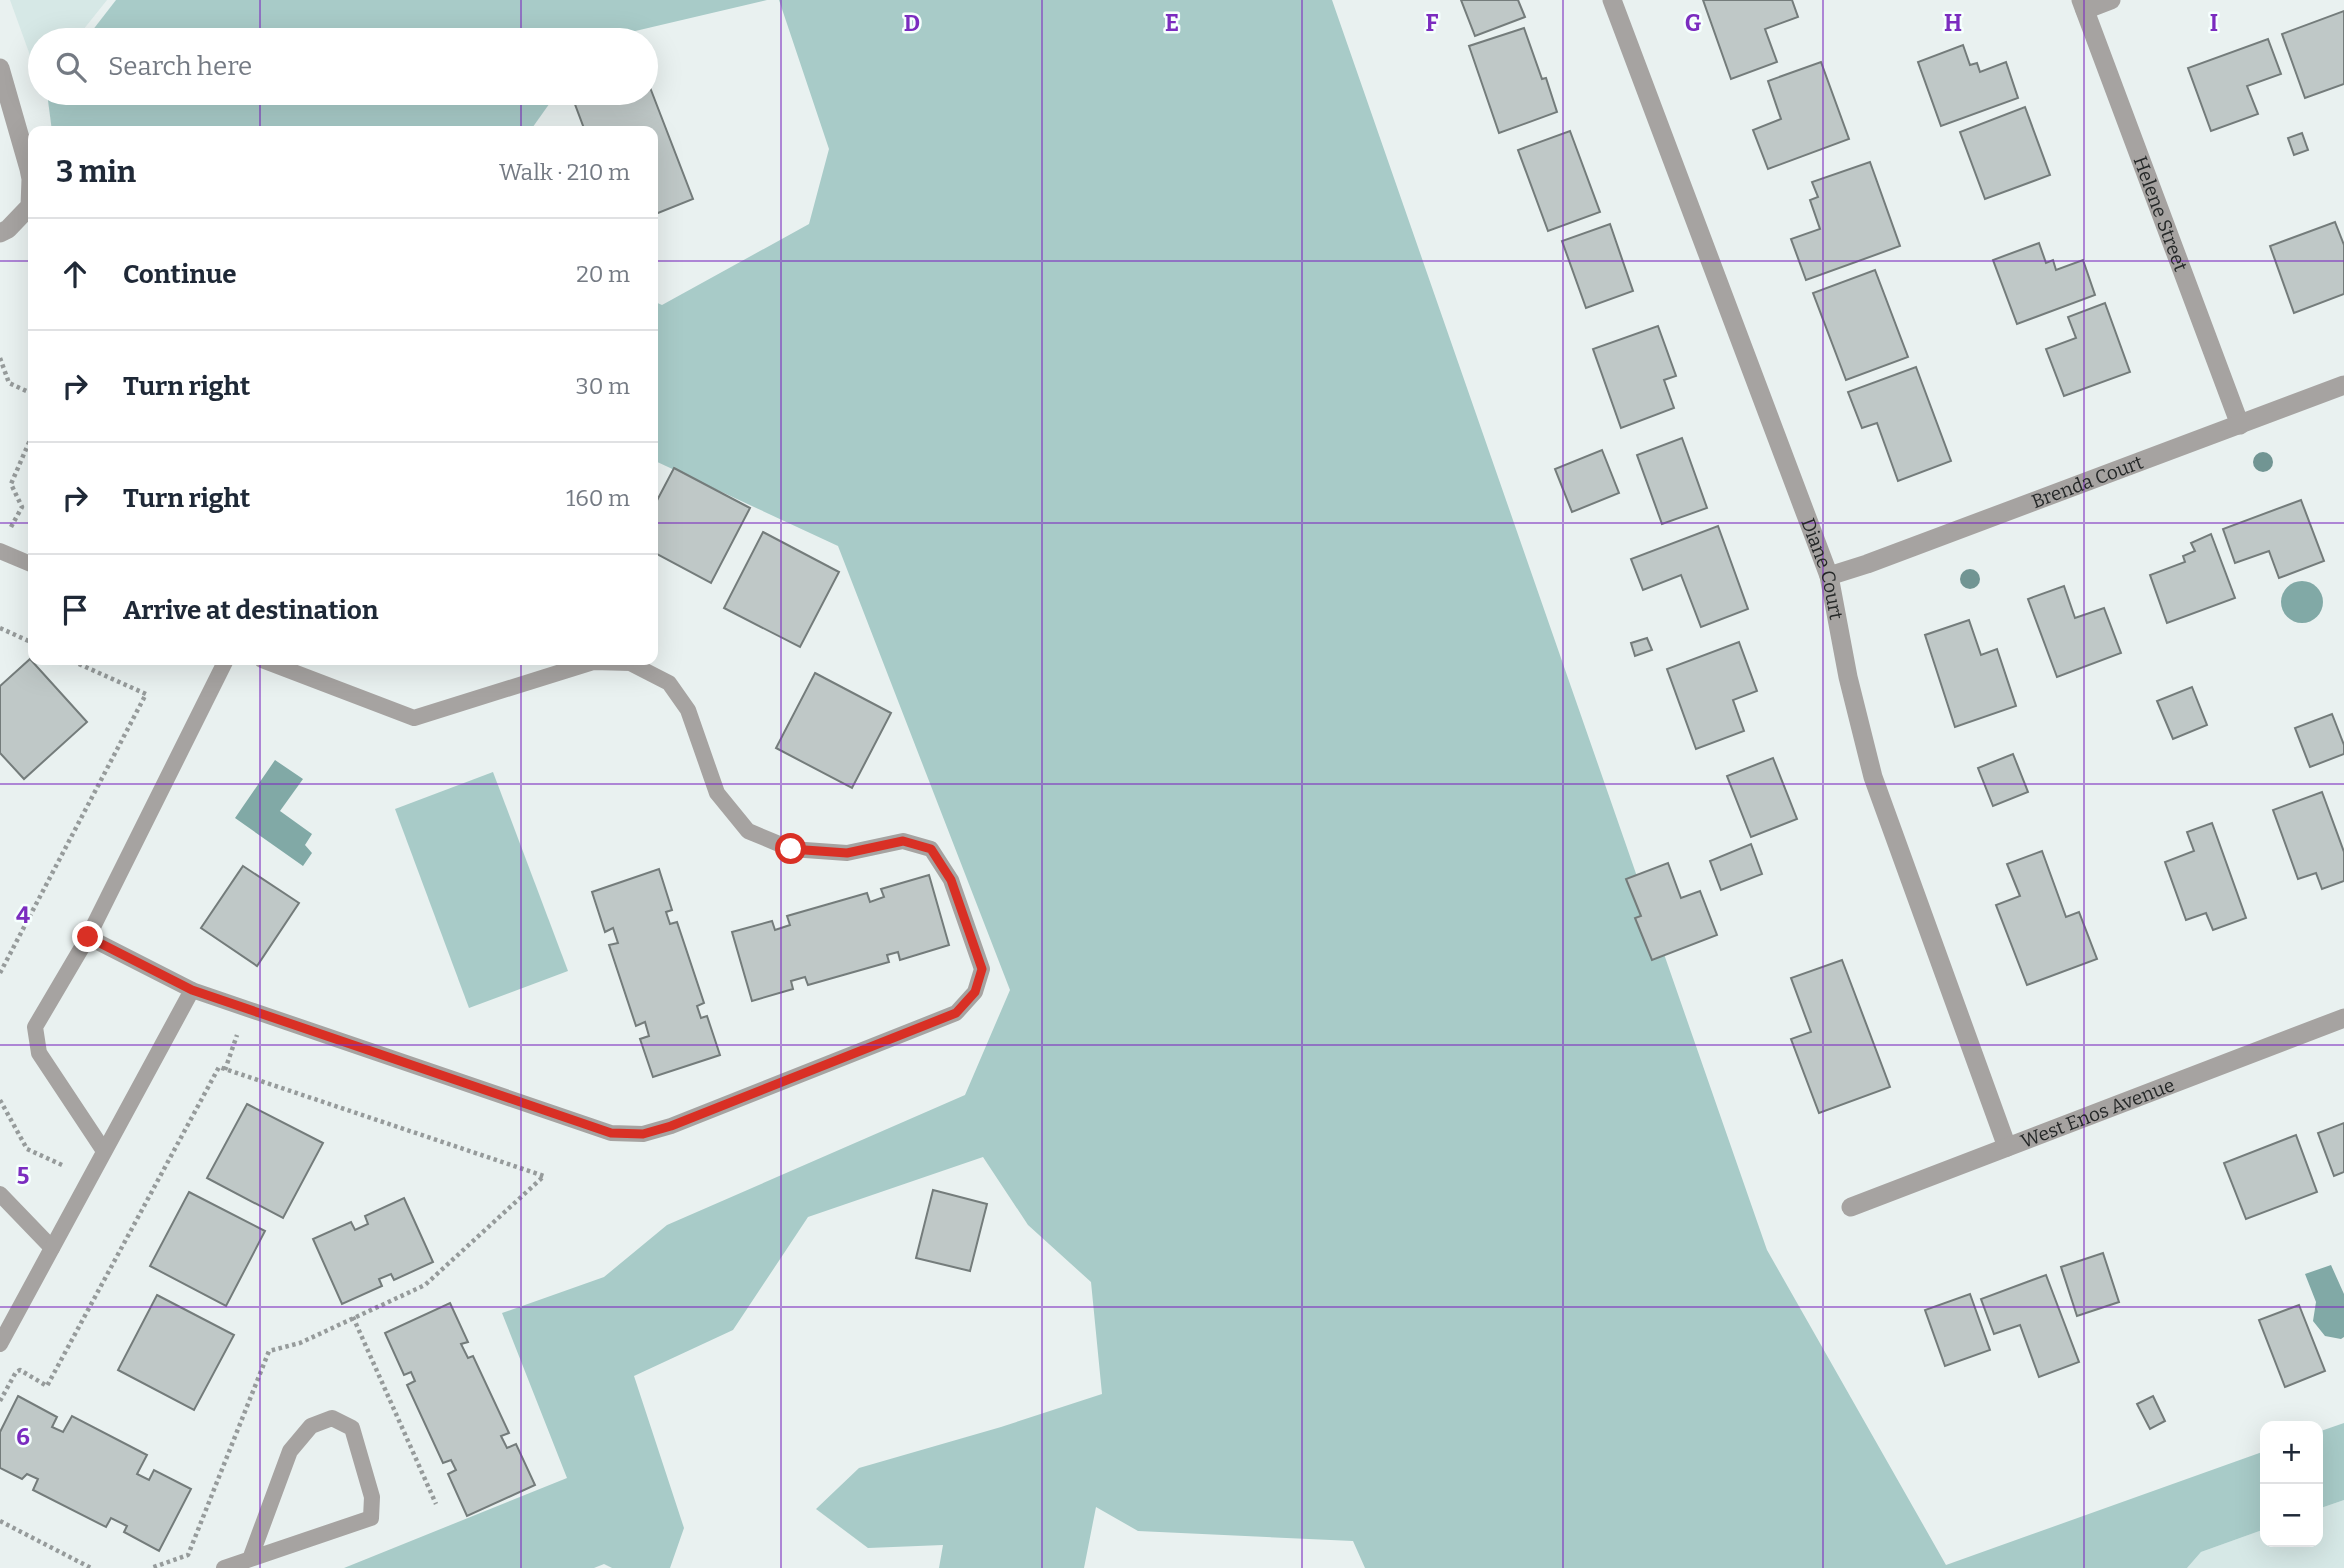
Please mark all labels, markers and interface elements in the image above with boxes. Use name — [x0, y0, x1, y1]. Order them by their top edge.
text: D — [904, 9, 920, 37]
text: E — [1165, 9, 1179, 37]
text: F — [1426, 9, 1439, 37]
text: G — [1685, 9, 1702, 37]
text: H — [1944, 9, 1962, 37]
text: I — [2210, 9, 2218, 37]
search box — [28, 28, 658, 105]
icon: search — [52, 48, 90, 86]
text: Search here — [108, 51, 252, 82]
street label: Helene Street — [2129, 153, 2193, 274]
text: 3 min — [56, 154, 136, 190]
text: Walk · 210 m — [499, 158, 630, 186]
icon: ahead — [56, 255, 94, 293]
text: Continue — [123, 259, 237, 290]
text: 20 m — [576, 260, 630, 288]
icon: right — [56, 367, 94, 405]
text: Turn right — [123, 371, 250, 402]
text: 30 m — [576, 372, 630, 400]
street label: Brenda Court — [2028, 450, 2146, 513]
icon: right — [56, 479, 94, 517]
text: Turn right — [123, 483, 250, 514]
text: 160 m — [566, 484, 630, 512]
street label: Diane Court — [1797, 515, 1848, 622]
icon: arrive — [56, 591, 94, 629]
text: Arrive at destination — [123, 595, 378, 626]
route start — [775, 833, 806, 864]
text: 4 — [16, 901, 30, 929]
route end — [72, 921, 103, 952]
street label: West Enos Avenue — [2017, 1073, 2178, 1152]
text: 5 — [17, 1162, 29, 1190]
map controls — [2260, 1421, 2323, 1547]
button: + — [2260, 1421, 2323, 1484]
text: 6 — [16, 1423, 30, 1451]
button: − — [2260, 1484, 2323, 1547]

